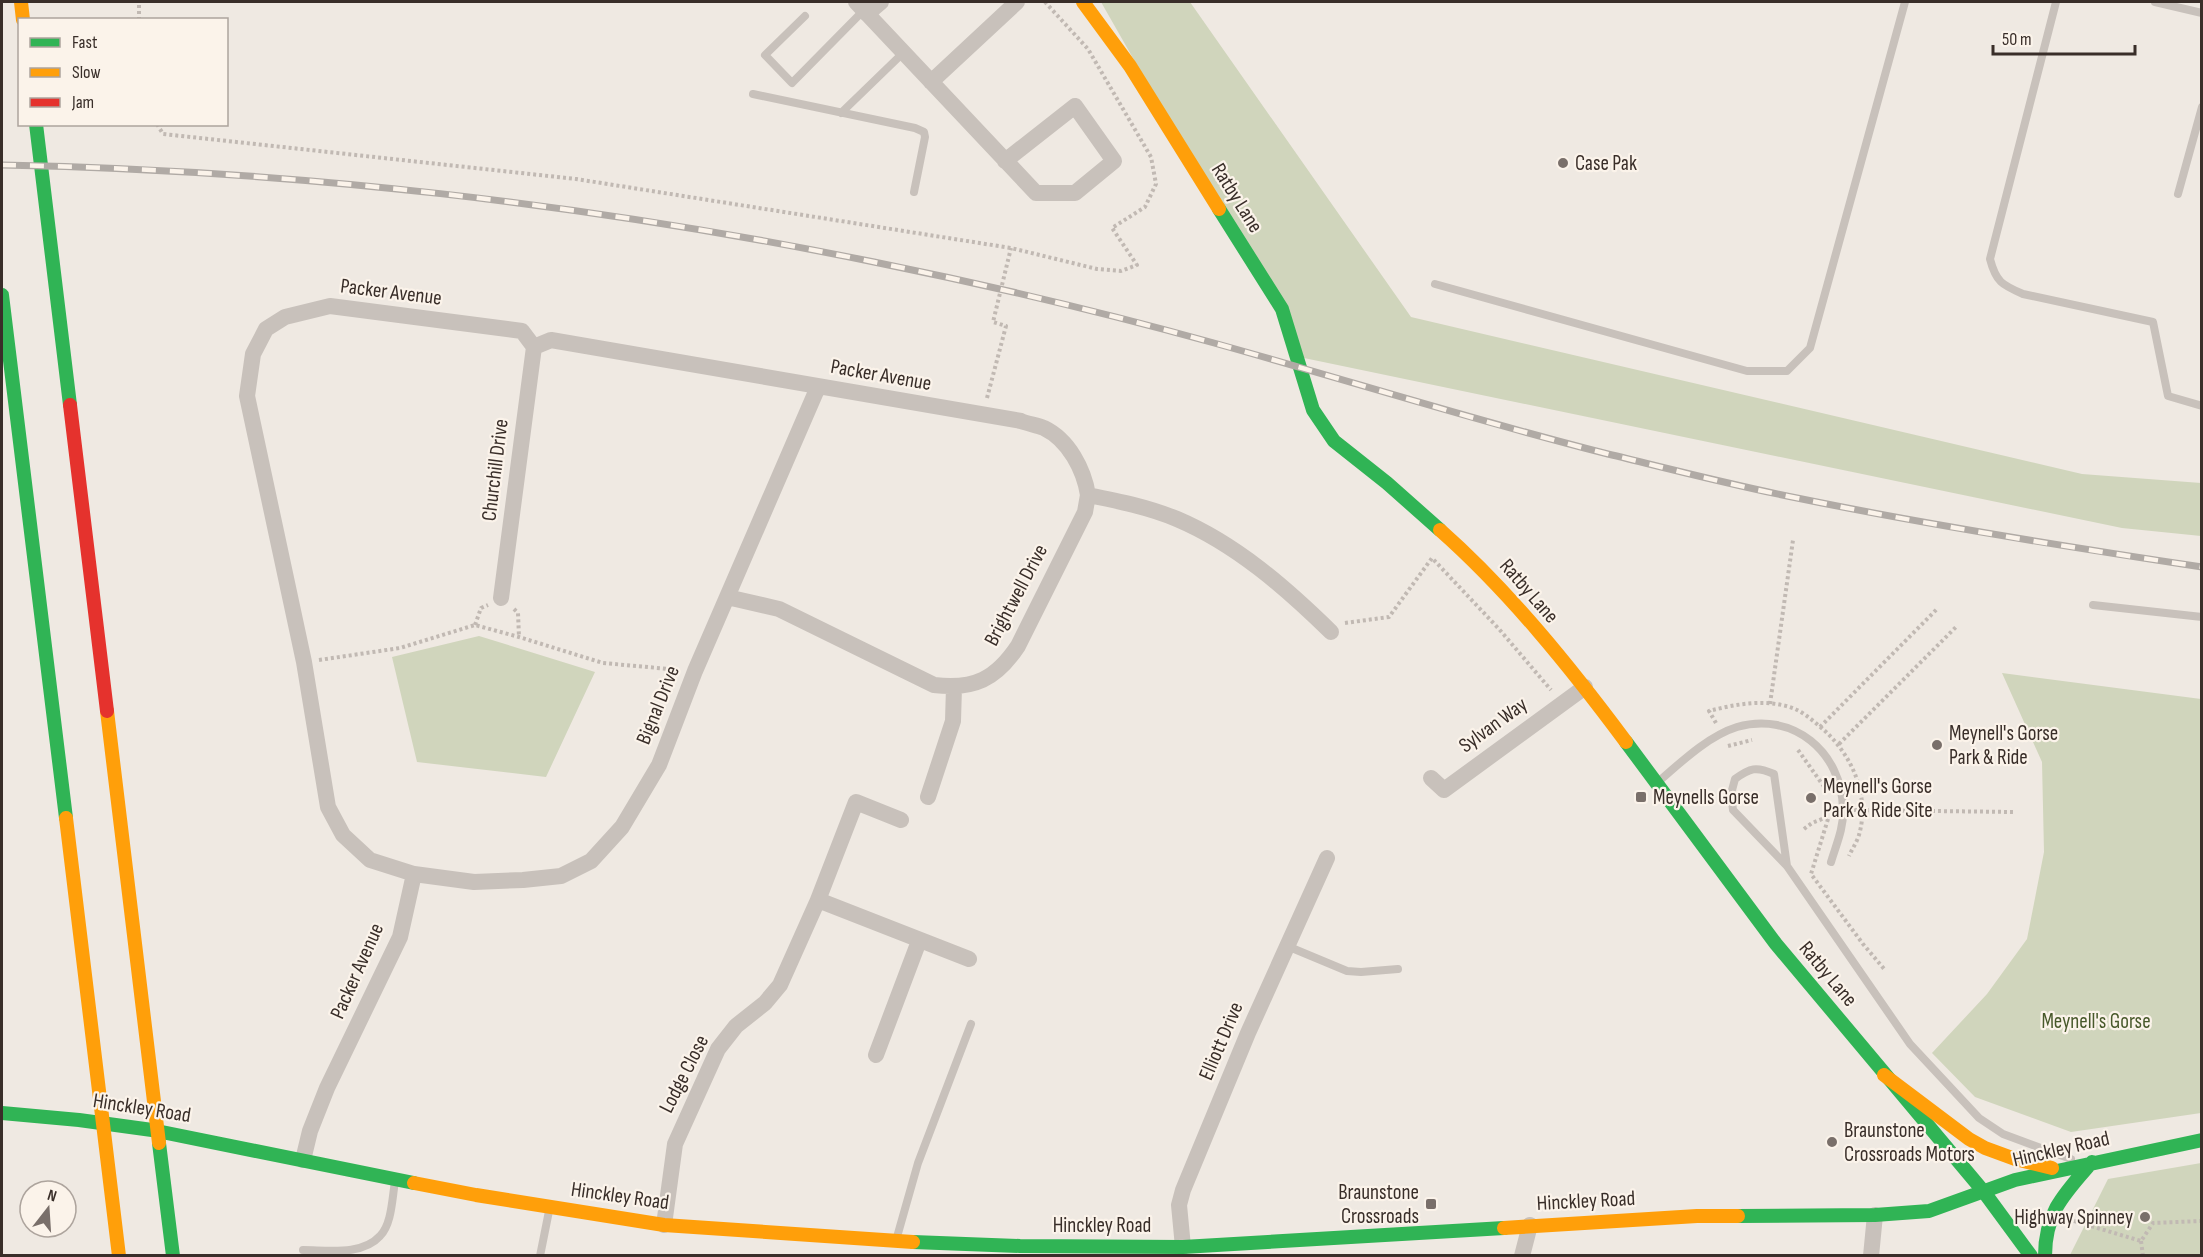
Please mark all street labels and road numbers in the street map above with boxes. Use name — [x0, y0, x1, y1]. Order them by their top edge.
street label: Ratby Lane — [1206, 159, 1268, 237]
street label: Packer Avenue — [339, 273, 443, 311]
street label: Packer Avenue — [829, 354, 933, 396]
street label: Churchill Drive — [476, 417, 514, 523]
street label: Brightwell Drive — [979, 540, 1053, 650]
street label: Ratby Lane — [1494, 554, 1564, 628]
street label: Bignal Drive — [631, 662, 685, 748]
street label: Sylvan Way — [1454, 692, 1532, 758]
street label: Packer Avenue — [325, 919, 389, 1023]
street label: Ratby Lane — [1794, 936, 1862, 1012]
street label: Elliott Drive — [1193, 998, 1249, 1084]
street label: Lodge Close — [654, 1031, 714, 1117]
street label: Hinckley Road — [91, 1088, 193, 1128]
street label: Hinckley Road — [2010, 1126, 2112, 1172]
street label: Hinckley Road — [569, 1177, 671, 1215]
street label: Hinckley Road — [1536, 1186, 1636, 1216]
street label: Hinckley Road — [1053, 1213, 1151, 1238]

